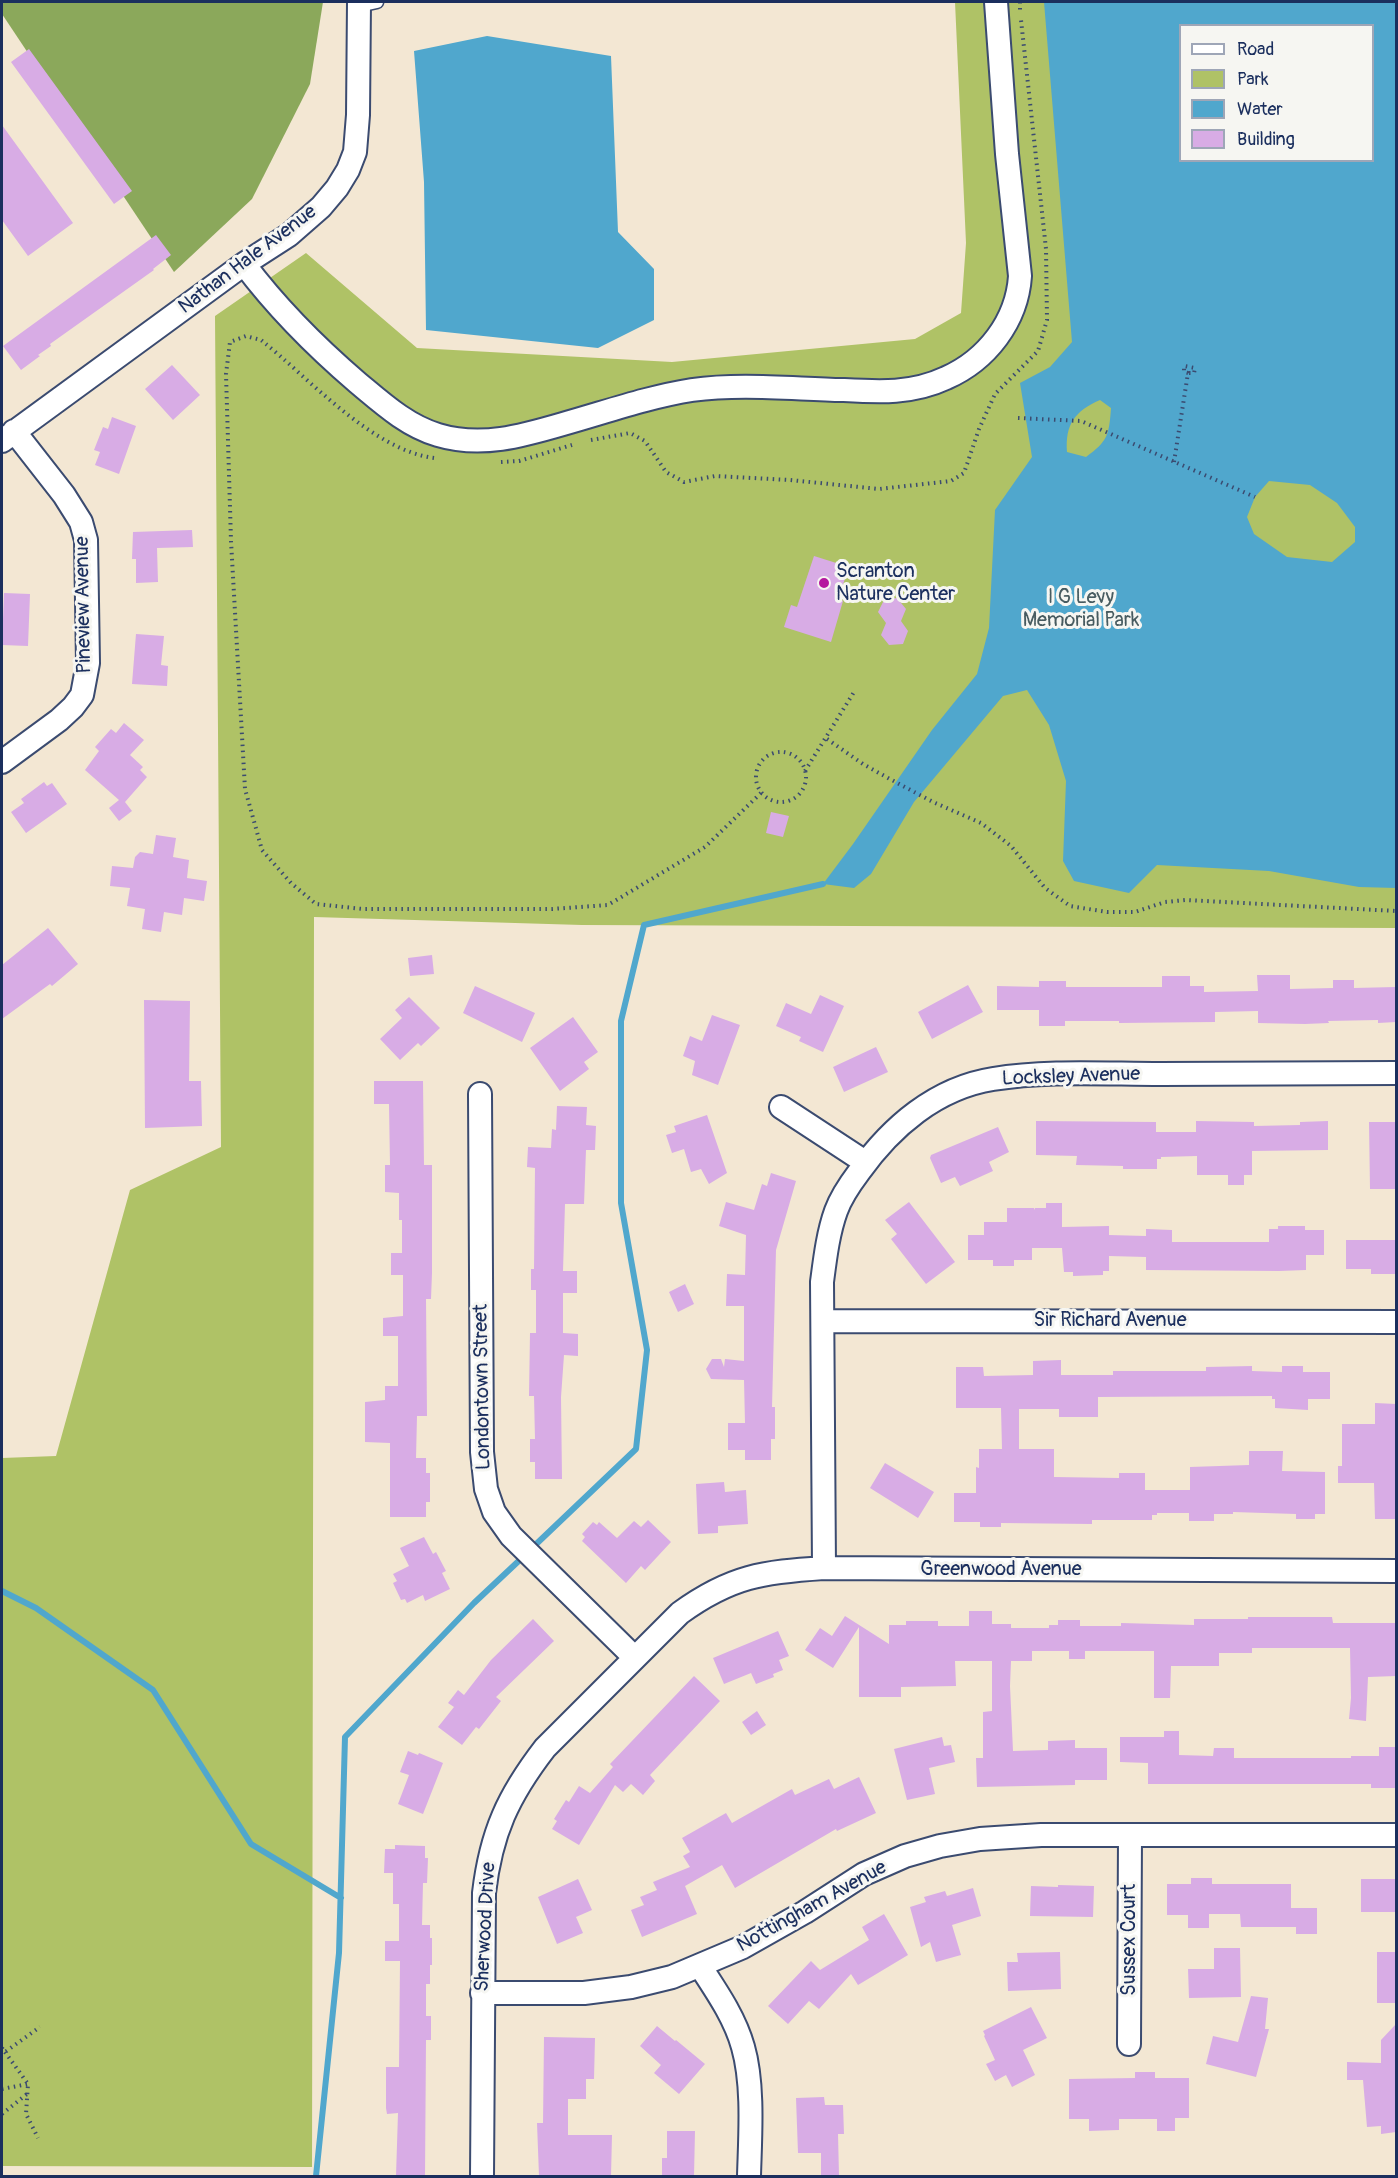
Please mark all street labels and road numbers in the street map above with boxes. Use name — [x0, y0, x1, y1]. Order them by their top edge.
street label: Nathan Hale Avenue — [174, 200, 322, 320]
street label: Pineview Avenue — [71, 536, 97, 674]
street label: Locksley Avenue — [1001, 1063, 1141, 1091]
street label: Londontown Street — [470, 1304, 496, 1470]
street label: Sir Richard Avenue — [1033, 1309, 1187, 1333]
street label: Greenwood Avenue — [920, 1558, 1082, 1582]
street label: Nottingham Avenue — [733, 1856, 891, 1958]
street label: Sherwood Drive — [471, 1862, 501, 1992]
street label: Sussex Court — [1118, 1884, 1142, 1996]

